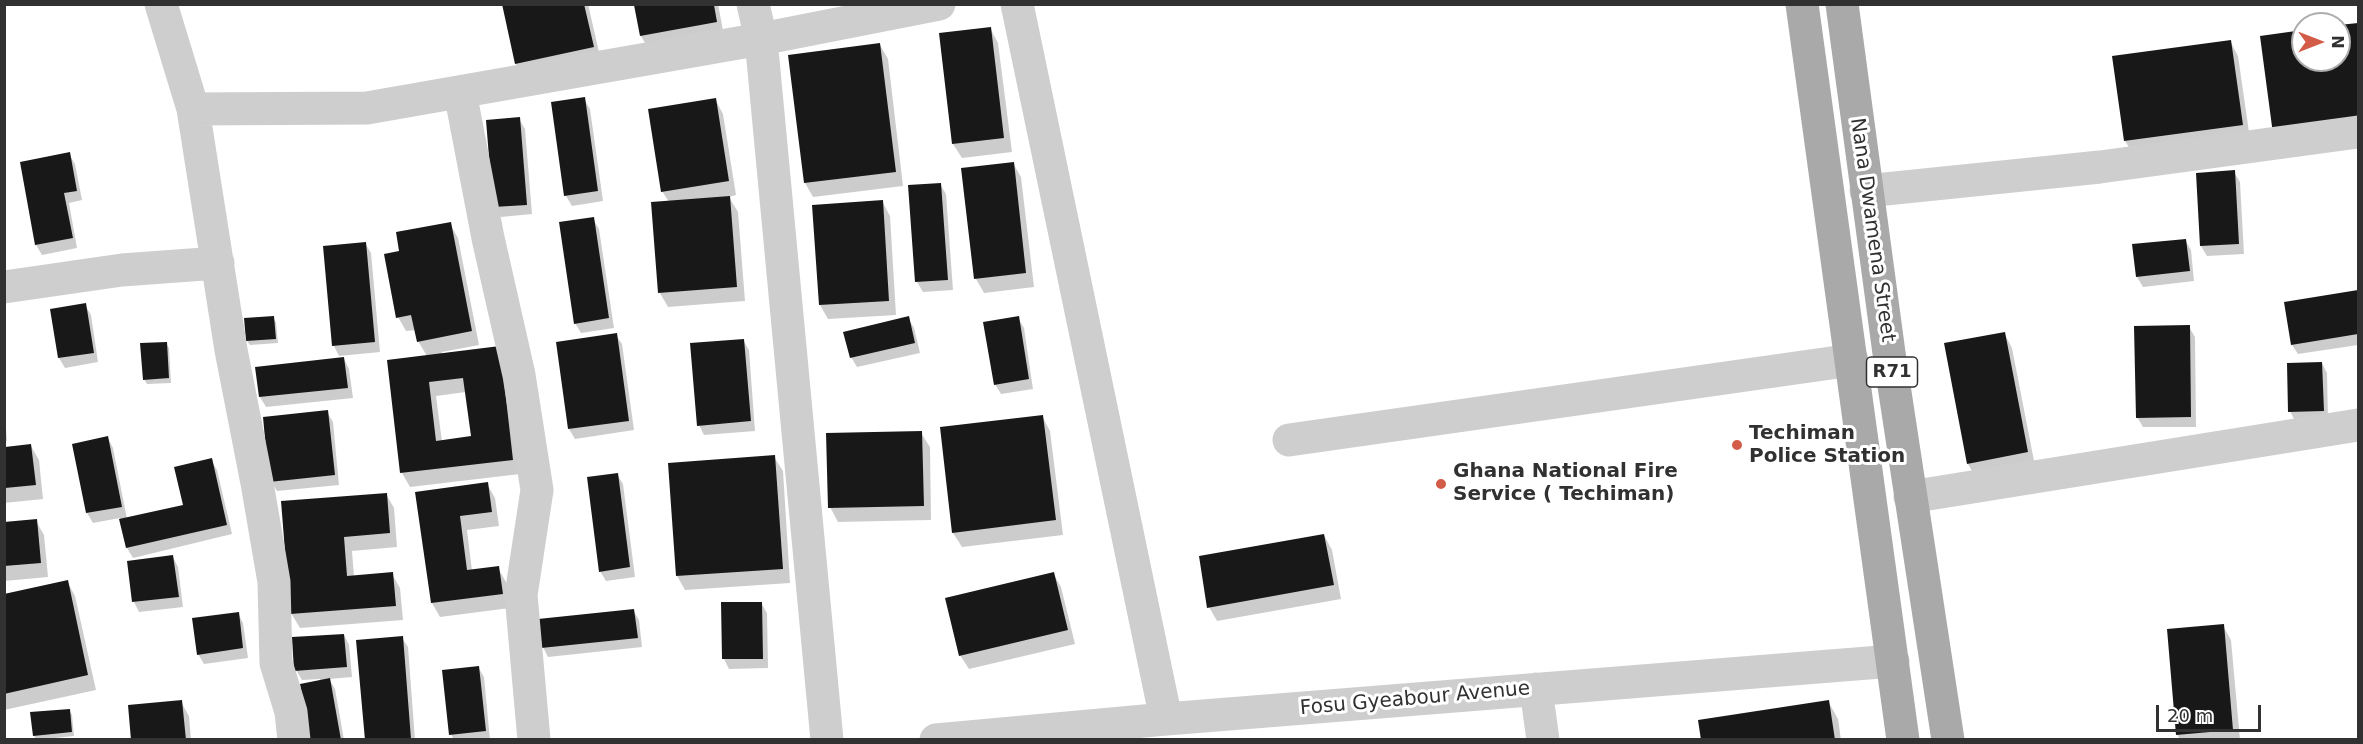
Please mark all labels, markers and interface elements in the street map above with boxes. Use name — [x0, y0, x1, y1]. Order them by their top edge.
north arrow — [2291, 12, 2351, 72]
text: N — [2328, 35, 2347, 49]
street label: Nana Dwamena Street — [1844, 116, 1900, 344]
road number: R71 — [1866, 357, 1918, 387]
place label: Techiman Police Station — [1749, 422, 1905, 469]
marker: Techiman Police Station — [1730, 438, 1744, 452]
place label: Ghana National Fire Service ( Techiman) — [1453, 460, 1678, 507]
marker: Ghana National Fire Service ( Techiman) — [1434, 477, 1448, 491]
street label: Fosu Gyeabour Avenue — [1299, 677, 1531, 721]
scale bar — [2159, 693, 2264, 731]
text: 20 m — [2167, 705, 2213, 726]

